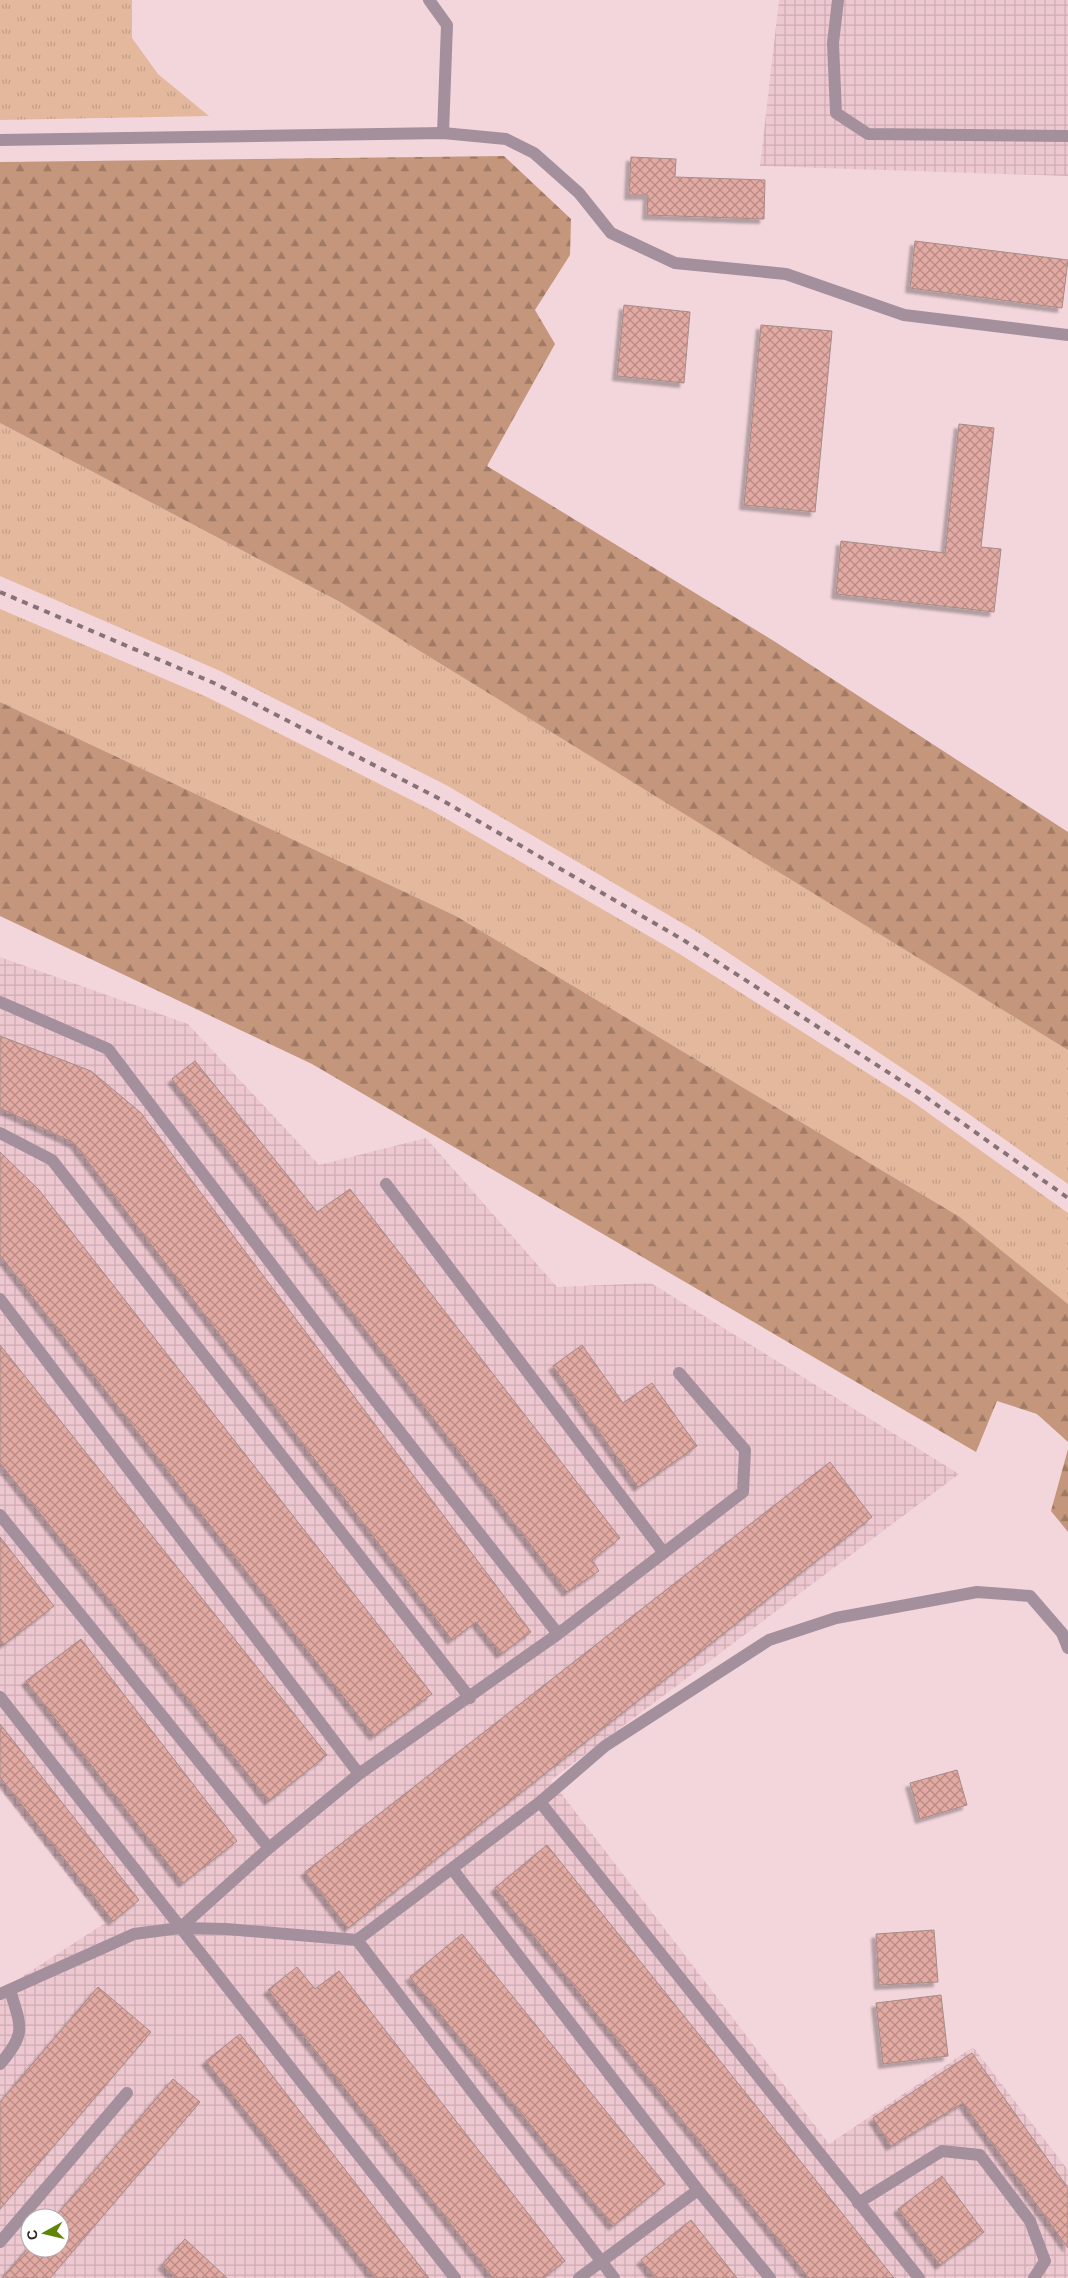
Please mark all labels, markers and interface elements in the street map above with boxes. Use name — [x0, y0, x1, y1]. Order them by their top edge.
north arrow — [20, 2208, 70, 2258]
text: С — [23, 2229, 41, 2241]

